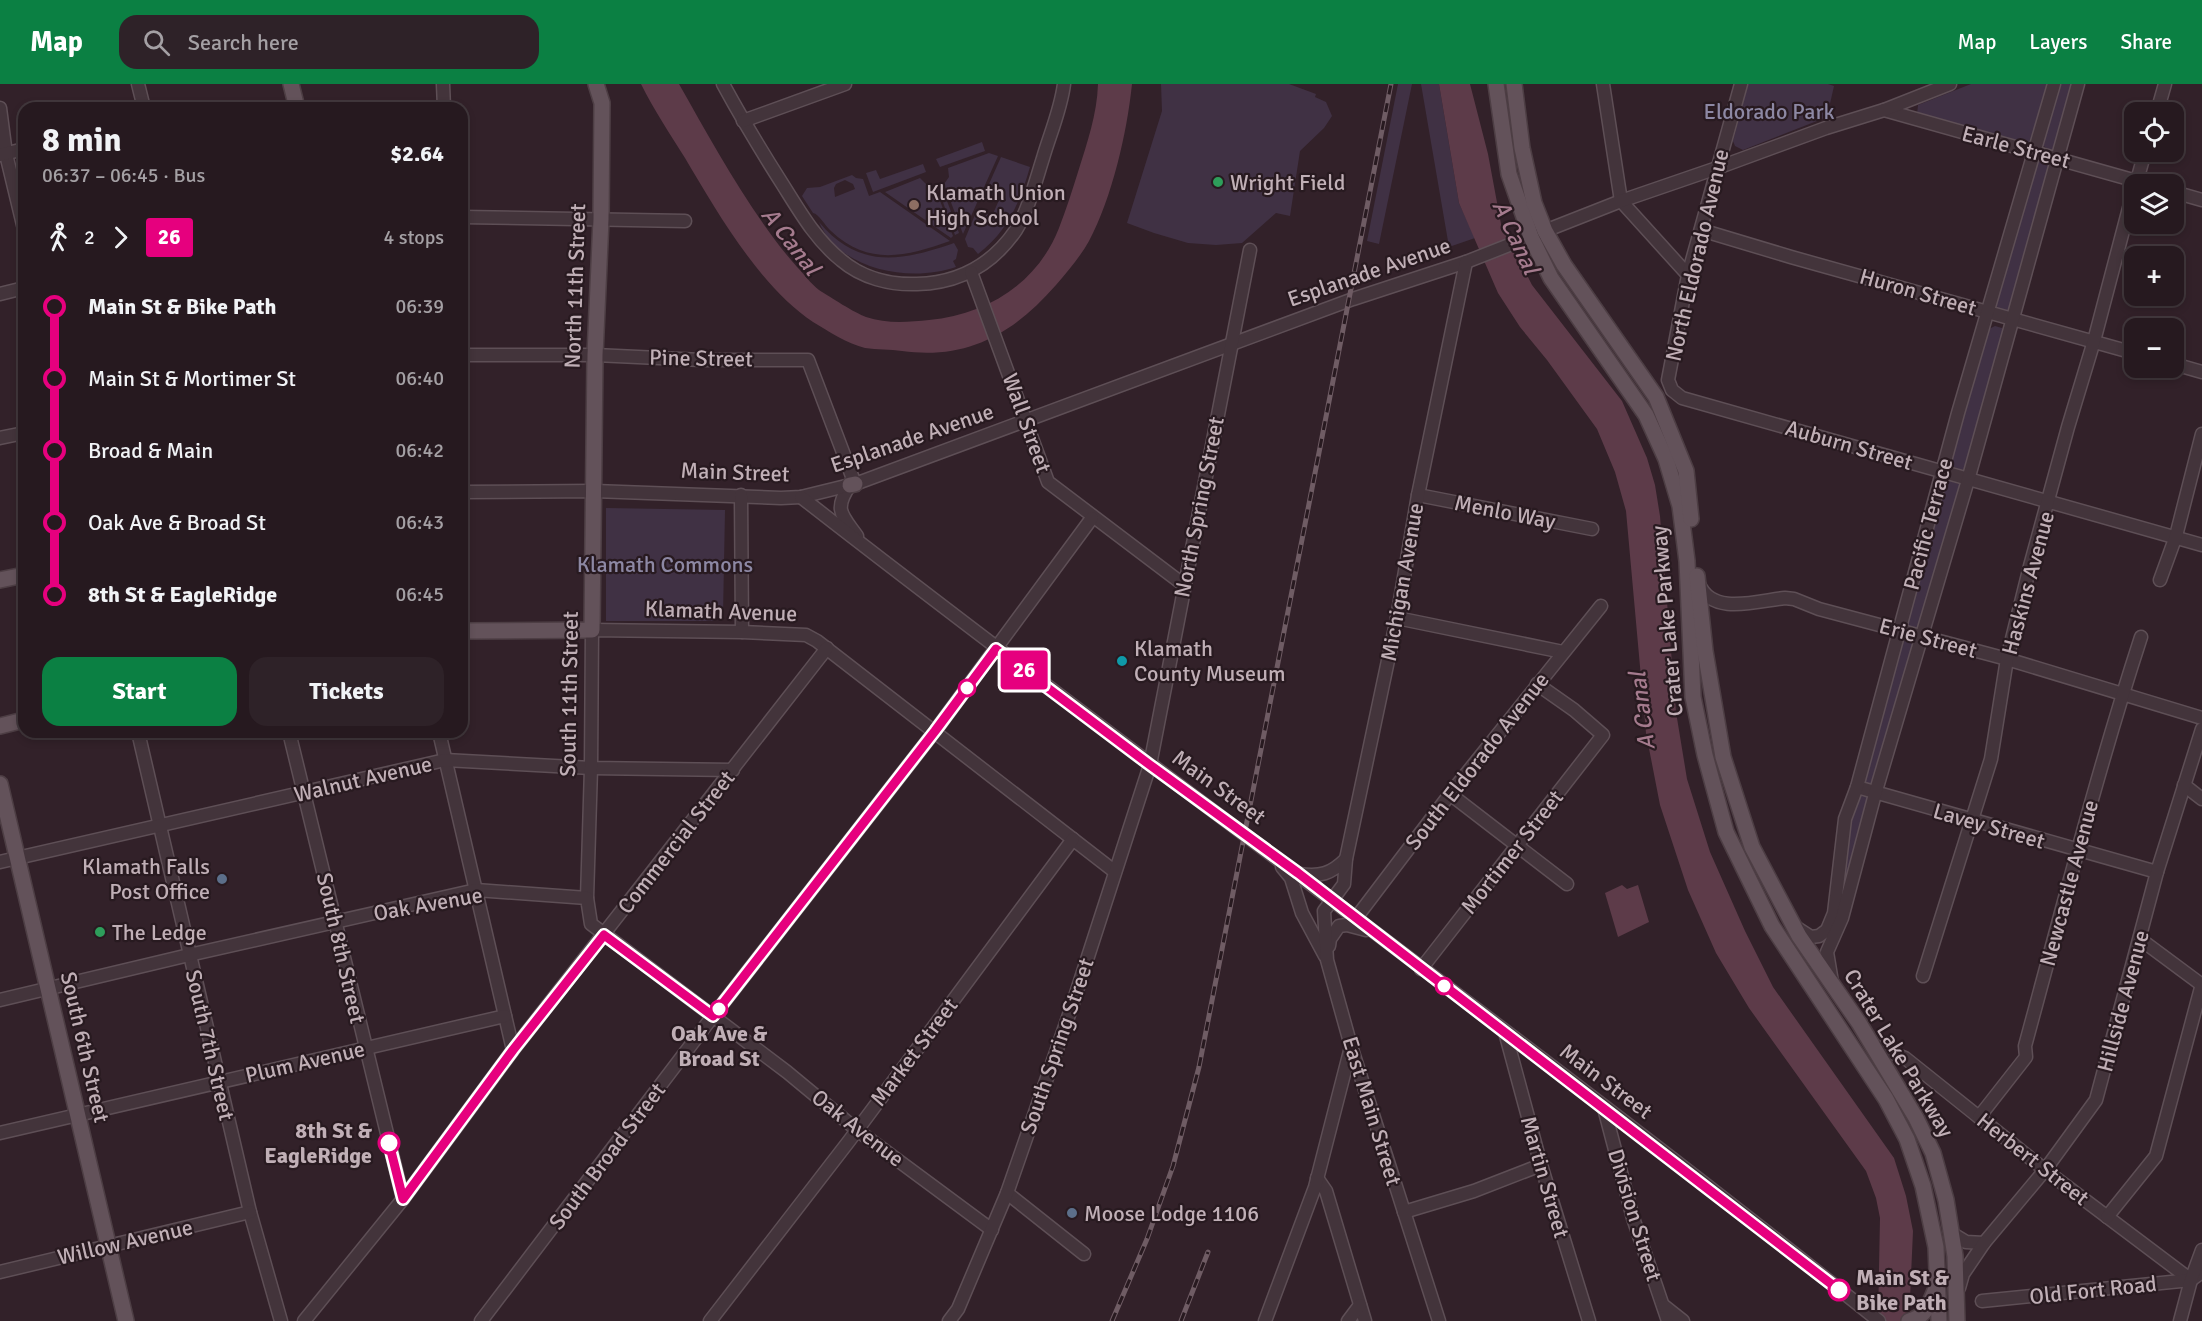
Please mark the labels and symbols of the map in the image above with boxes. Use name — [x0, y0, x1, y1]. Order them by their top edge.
park label: Eldorado Park — [1703, 98, 1835, 125]
street label: Earle Street — [1959, 120, 2073, 174]
street label: North Eldorado Avenue — [1659, 146, 1735, 364]
place label: Wright Field — [1230, 169, 1345, 196]
marker: Wright Field — [1211, 175, 1225, 189]
place label: Klamath Union High School — [926, 179, 1066, 231]
water label: A Canal — [1486, 195, 1547, 281]
marker: Klamath Union High School — [907, 198, 921, 212]
water label: A Canal — [755, 201, 828, 283]
street label: North 11th Street — [559, 203, 591, 369]
street label: Esplanade Avenue — [1284, 231, 1454, 313]
street label: Huron Street — [1857, 262, 1980, 322]
street label: Pine Street — [649, 344, 753, 372]
street label: Wall Street — [997, 370, 1058, 477]
street label: Esplanade Avenue — [827, 397, 997, 479]
street label: North Spring Street — [1168, 414, 1230, 600]
street label: Auburn Street — [1782, 414, 1916, 476]
street label: Pacific Terrace — [1897, 455, 1959, 593]
street label: Main Street — [680, 457, 790, 487]
street label: Menlo Way — [1452, 489, 1559, 535]
street label: Michigan Avenue — [1375, 501, 1429, 663]
street label: Haskins Avenue — [1996, 508, 2060, 658]
street label: Crater Lake Parkway — [1645, 524, 1689, 718]
park label: Klamath Commons — [577, 551, 753, 578]
street label: Klamath Avenue — [644, 595, 798, 627]
street label: South 11th Street — [554, 611, 584, 777]
street label: Erie Street — [1876, 612, 1980, 664]
place label: Klamath County Museum — [1134, 635, 1286, 687]
line badge: 26 — [997, 650, 1051, 690]
marker: Klamath County Museum — [1115, 654, 1129, 668]
street label: South Eldorado Avenue — [1399, 667, 1555, 855]
water label: A Canal — [1622, 668, 1662, 752]
unlabelled marker — [958, 679, 976, 697]
street label: Main Street — [1167, 744, 1271, 830]
street label: Walnut Avenue — [291, 750, 435, 808]
street label: Commercial Street — [612, 765, 741, 919]
street label: Mortimer Street — [1455, 784, 1569, 920]
street label: Lavey Street — [1930, 797, 2048, 855]
street label: Newcastle Avenue — [2034, 797, 2104, 969]
place label: Klamath Falls Post Office — [82, 853, 210, 905]
street label: South 8th Street — [311, 870, 372, 1026]
marker: Klamath Falls Post Office — [215, 872, 229, 886]
street label: Oak Avenue — [371, 881, 485, 927]
place label: The Ledge — [112, 919, 207, 946]
marker: The Ledge — [93, 925, 107, 939]
street label: Hillside Avenue — [2091, 927, 2155, 1075]
street label: South Spring Street — [1014, 954, 1100, 1138]
street label: Crater Lake Parkway — [1838, 964, 1960, 1143]
street label: South 7th Street — [180, 967, 241, 1123]
street label: South 6th Street — [55, 969, 116, 1125]
unlabelled marker — [1435, 977, 1453, 995]
street label: Market Street — [865, 992, 964, 1111]
marker: Oak Ave & Broad St — [710, 1000, 728, 1018]
place label: Oak Ave & Broad St — [671, 1020, 768, 1072]
street label: East Main Street — [1336, 1033, 1408, 1189]
street label: Plum Avenue — [243, 1035, 367, 1089]
street label: Main Street — [1554, 1037, 1658, 1125]
street label: South Broad Street — [543, 1077, 671, 1235]
street label: Oak Avenue — [806, 1083, 910, 1173]
street label: Herbert Street — [1972, 1107, 2095, 1211]
street label: Martin Street — [1515, 1113, 1575, 1241]
place label: 8th St & EagleRidge — [264, 1117, 373, 1169]
marker: 8th St & EagleRidge — [378, 1132, 400, 1154]
street label: Division Street — [1602, 1146, 1668, 1285]
place label: Moose Lodge 1106 — [1084, 1200, 1259, 1227]
marker: Moose Lodge 1106 — [1065, 1206, 1079, 1220]
street label: Willow Avenue — [55, 1213, 195, 1271]
place label: Main St & Bike Path — [1856, 1264, 1949, 1316]
street label: Old Fort Road — [2028, 1270, 2158, 1310]
marker: Main St & Bike Path — [1828, 1279, 1850, 1301]

